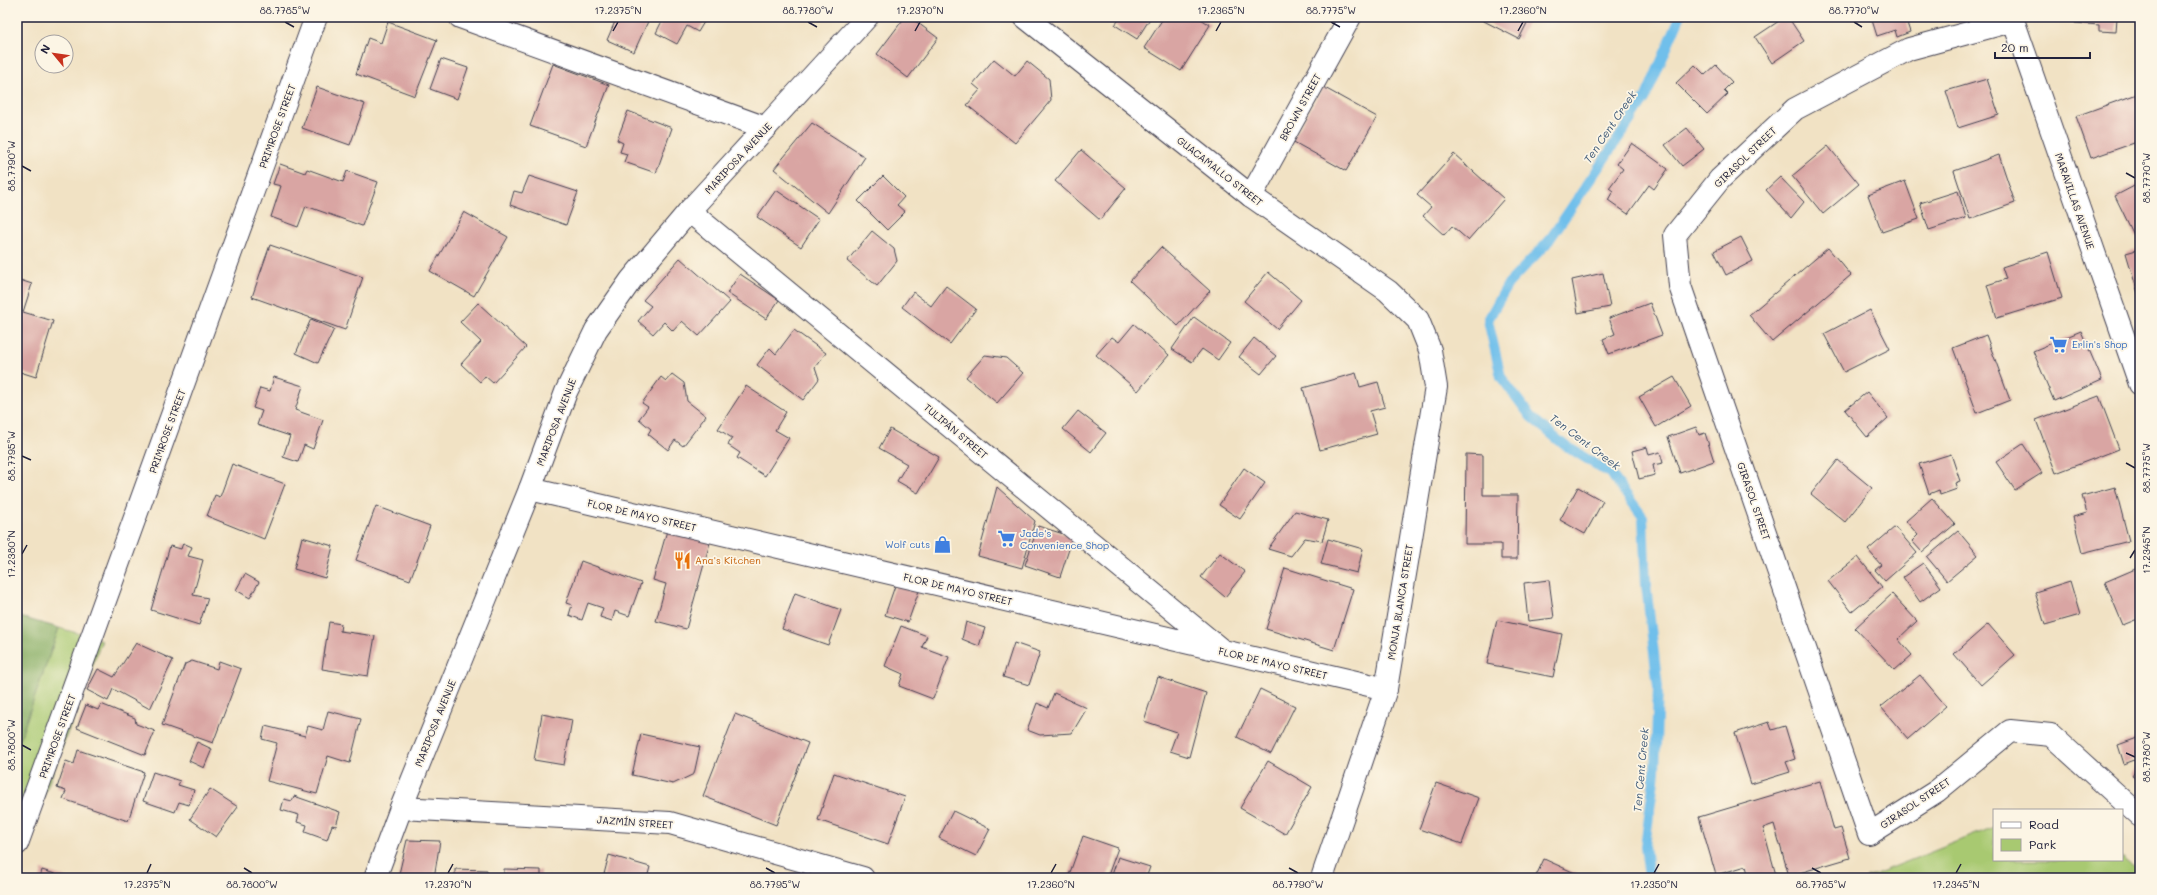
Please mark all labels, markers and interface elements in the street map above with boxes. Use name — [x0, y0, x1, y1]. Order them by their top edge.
text: 88.7785°W — [260, 3, 311, 17]
text: 17.2375°N — [594, 3, 642, 17]
text: 88.7780°W — [782, 3, 834, 17]
text: 17.2370°N — [896, 3, 944, 17]
text: 17.2365°N — [1197, 3, 1245, 17]
text: 88.7775°W — [1306, 3, 1356, 17]
text: 17.2360°N — [1499, 3, 1547, 17]
text: 88.7770°W — [1829, 3, 1879, 17]
north arrow — [34, 34, 74, 74]
scale bar — [1995, 34, 2090, 60]
text: 20 m — [2001, 39, 2029, 55]
text: N — [36, 42, 53, 56]
street label: BROWN STREET — [1276, 71, 1324, 143]
street label: PRIMROSE STREET — [255, 82, 299, 170]
water label: Ten Cent Creek — [1580, 87, 1640, 166]
street label: MARIPOSA AVENUE — [701, 119, 775, 197]
street label: GIRASOL STREET — [1711, 123, 1780, 190]
street label: GUACAMALLO STREET — [1174, 133, 1266, 209]
text: 88.7790°W — [4, 140, 18, 191]
street label: MARAVILLAS AVENUE — [2052, 151, 2098, 251]
text: 88.7770°W — [2139, 153, 2153, 203]
supermarket icon: Erlin's Shop — [2049, 334, 2069, 354]
place label: Erlin's Shop — [2072, 337, 2128, 351]
street label: MARIPOSA AVENUE — [533, 376, 579, 468]
street label: PRIMROSE STREET — [145, 387, 189, 475]
street label: TULIPÁN STREET — [921, 400, 991, 462]
water label: Ten Cent Creek — [1547, 410, 1624, 473]
text: 88.7795°W — [4, 431, 18, 481]
text: 88.7775°W — [2139, 443, 2153, 493]
street label: GIRASOL STREET — [1734, 460, 1774, 542]
street label: FLOR DE MAYO STREET — [586, 496, 698, 534]
place label: Jade's Convenience Shop — [1020, 526, 1109, 552]
text: 17.2345°N — [2139, 526, 2153, 574]
supermarket icon: Jade's Convenience Shop — [997, 529, 1017, 549]
text: 17.2380°N — [4, 530, 18, 578]
shop icon: Wolf cuts — [933, 534, 953, 554]
place label: Wolf cuts — [885, 537, 930, 551]
street label: MONJA BLANCA STREET — [1384, 543, 1416, 661]
restaurant icon: Ana's Kitchen — [672, 550, 692, 570]
place label: Ana's Kitchen — [695, 553, 761, 567]
street label: FLOR DE MAYO STREET — [902, 570, 1014, 608]
street label: FLOR DE MAYO STREET — [1217, 644, 1329, 682]
street label: MARIPOSA AVENUE — [411, 677, 459, 769]
street label: PRIMROSE STREET — [35, 692, 79, 780]
text: 88.7800°W — [4, 719, 18, 771]
water label: Ten Cent Creek — [1629, 727, 1652, 813]
text: 88.7780°W — [2139, 731, 2153, 783]
street label: GIRASOL STREET — [1877, 774, 1953, 832]
legend — [1993, 809, 2123, 861]
street label: JAZMÍN STREET — [596, 812, 674, 832]
text: Road — [2029, 816, 2059, 832]
text: Park — [2029, 836, 2056, 852]
text: 17.2375°N — [123, 877, 171, 891]
text: 88.7800°W — [226, 877, 278, 891]
text: 17.2370°N — [424, 877, 472, 891]
text: 88.7795°W — [750, 877, 800, 891]
text: 17.2360°N — [1027, 877, 1075, 891]
text: 88.7790°W — [1273, 877, 1324, 891]
text: 17.2350°N — [1630, 877, 1678, 891]
text: 88.7785°W — [1796, 877, 1847, 891]
text: 17.2345°N — [1932, 877, 1980, 891]

